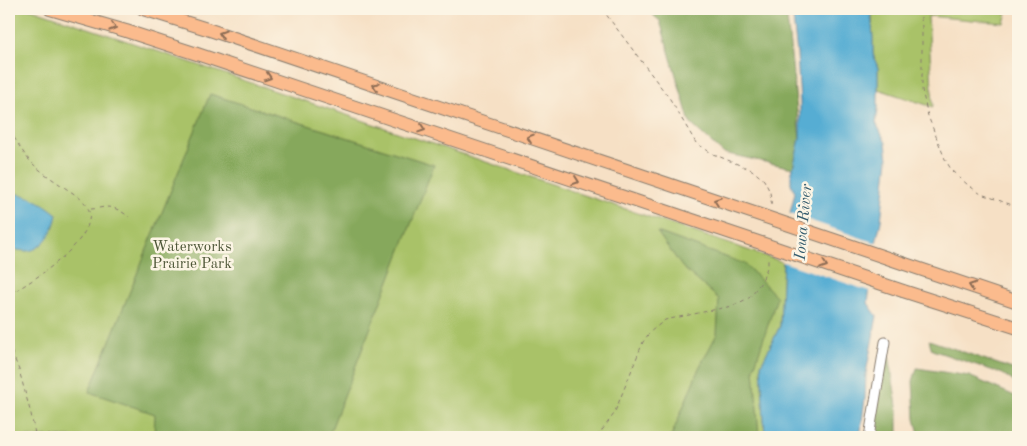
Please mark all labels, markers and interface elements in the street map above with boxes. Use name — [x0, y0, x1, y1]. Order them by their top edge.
one-way arrow — [109, 21, 117, 31]
one-way arrow — [218, 30, 227, 40]
one-way arrow — [263, 72, 272, 82]
one-way arrow — [372, 82, 380, 92]
one-way arrow — [417, 123, 426, 133]
one-way arrow — [526, 134, 534, 144]
one-way arrow — [571, 175, 580, 185]
water label: Iowa River — [793, 182, 815, 262]
one-way arrow — [713, 197, 722, 207]
park label: Waterworks Prairie Park — [152, 240, 232, 272]
one-way arrow — [819, 259, 828, 269]
one-way arrow — [968, 282, 977, 292]

